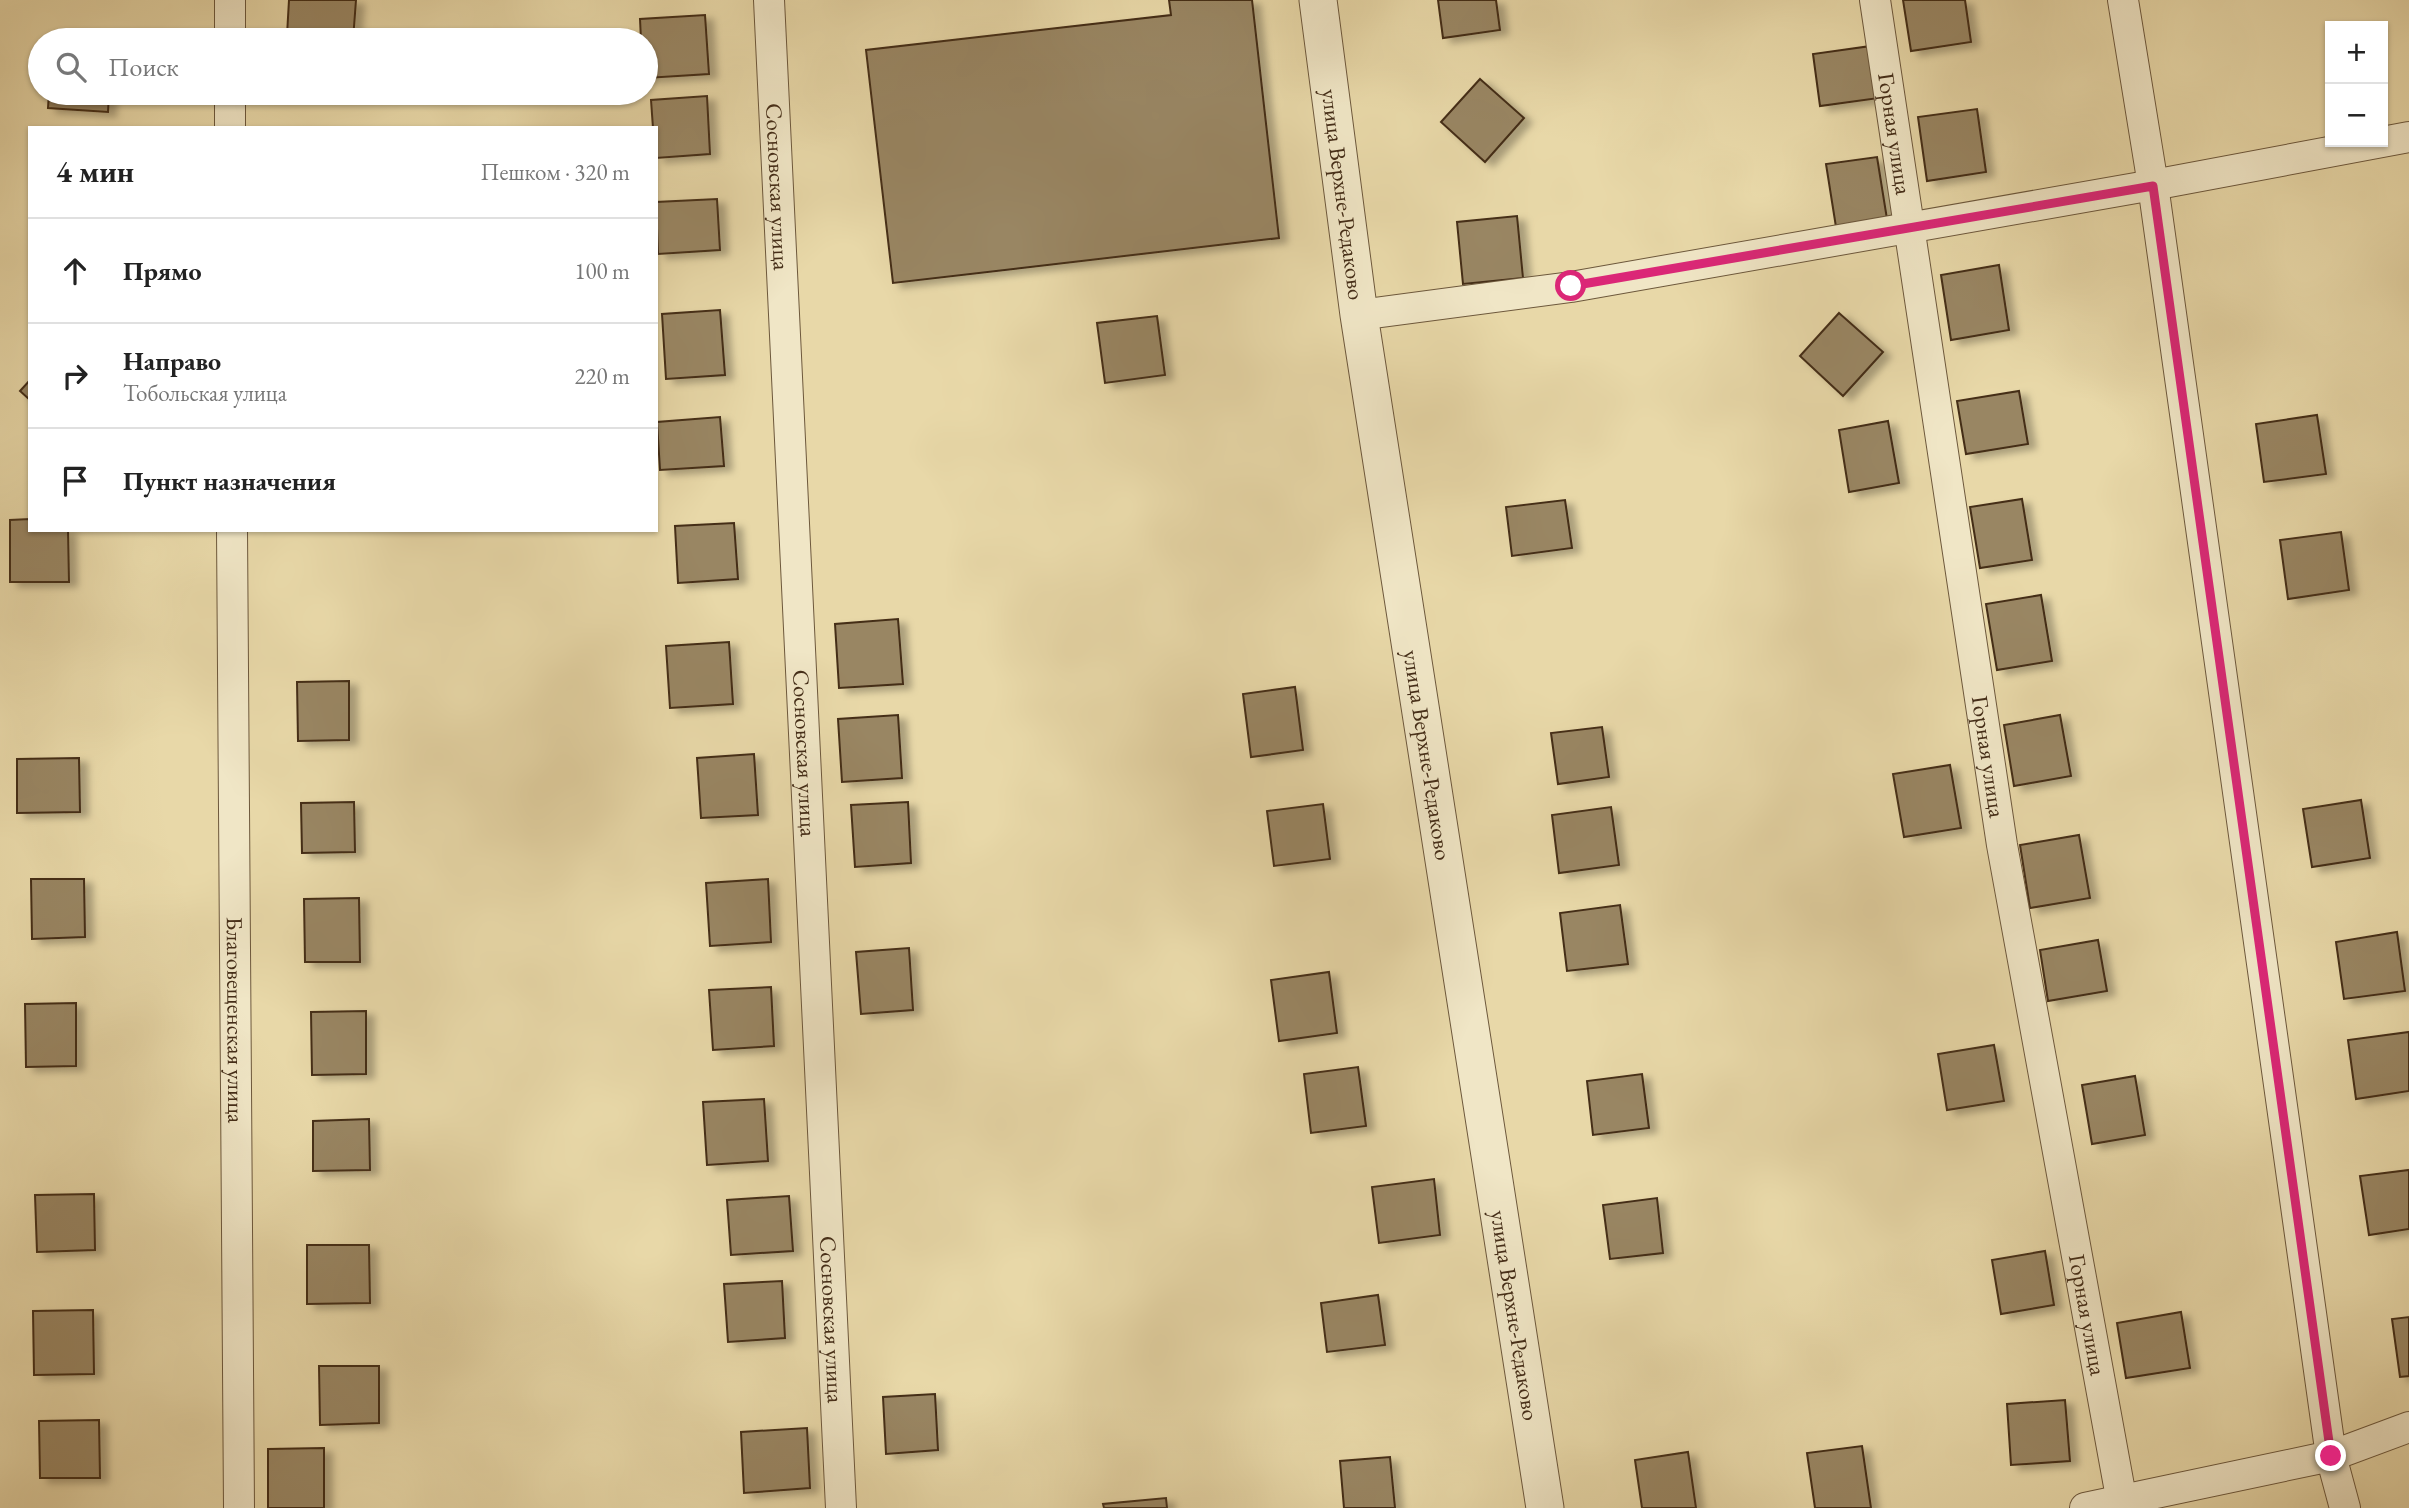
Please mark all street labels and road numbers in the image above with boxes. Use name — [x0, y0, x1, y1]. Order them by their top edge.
street label: Горная улица — [1871, 70, 1919, 197]
street label: улица Верхне-Редаково — [1315, 87, 1372, 302]
street label: Сосновская улица — [759, 102, 797, 272]
street label: улица Верхне-Редаково — [1396, 648, 1459, 862]
street label: Сосновская улица — [786, 669, 824, 838]
street label: Горная улица — [1965, 693, 2013, 820]
street label: Благовещенская улица — [220, 917, 251, 1124]
street label: улица Верхне-Редаково — [1484, 1208, 1546, 1423]
street label: Сосновская улица — [813, 1235, 851, 1405]
street label: Горная улица — [2062, 1252, 2114, 1379]

